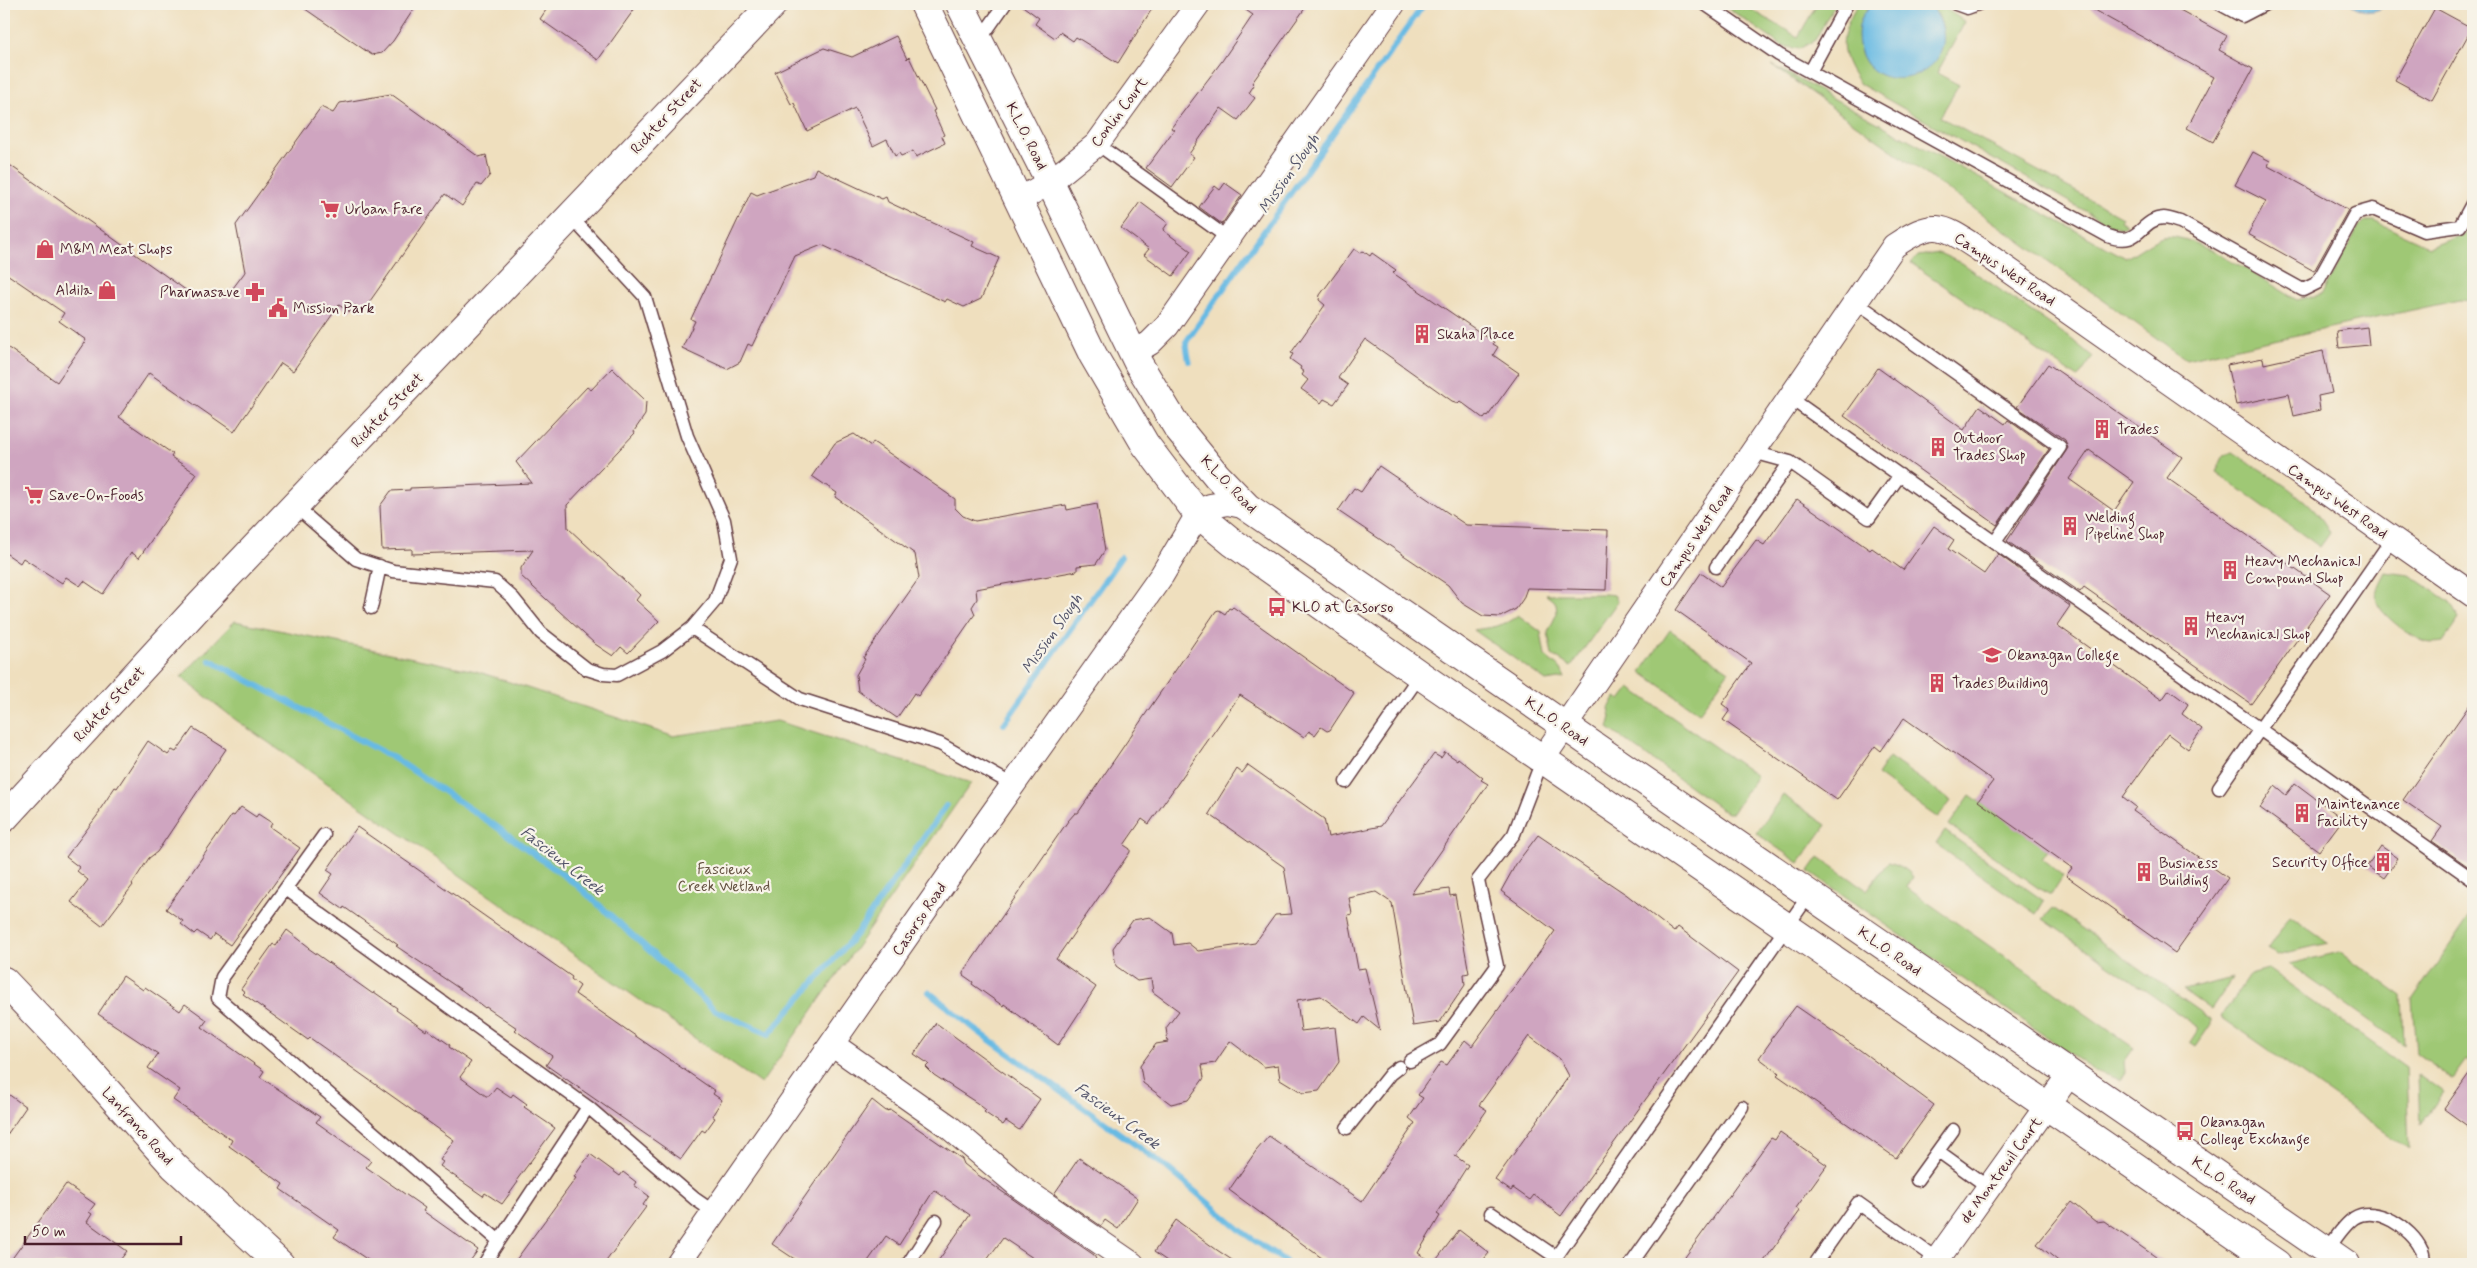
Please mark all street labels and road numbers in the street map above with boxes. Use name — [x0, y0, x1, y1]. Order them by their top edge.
street label: Conlin Court — [1087, 73, 1153, 152]
street label: Richter Street — [626, 74, 707, 159]
street label: K.L.O. Road — [1001, 99, 1052, 174]
street label: Campus West Road — [1950, 229, 2059, 311]
street label: Richter Street — [347, 369, 429, 452]
street label: K.L.O. Road — [1196, 451, 1261, 518]
street label: Campus West Road — [2283, 460, 2392, 544]
street label: Campus West Road — [1656, 482, 1738, 591]
street label: Richter Street — [69, 662, 150, 747]
street label: K.L.O. Road — [1521, 693, 1592, 751]
street label: Casorso Road — [888, 879, 952, 960]
street label: K.L.O. Road — [1854, 923, 1925, 981]
street label: Lanfranco Road — [97, 1083, 178, 1170]
street label: de Montreuil Court — [1956, 1113, 2047, 1228]
street label: K.L.O. Road — [2187, 1152, 2259, 1210]

